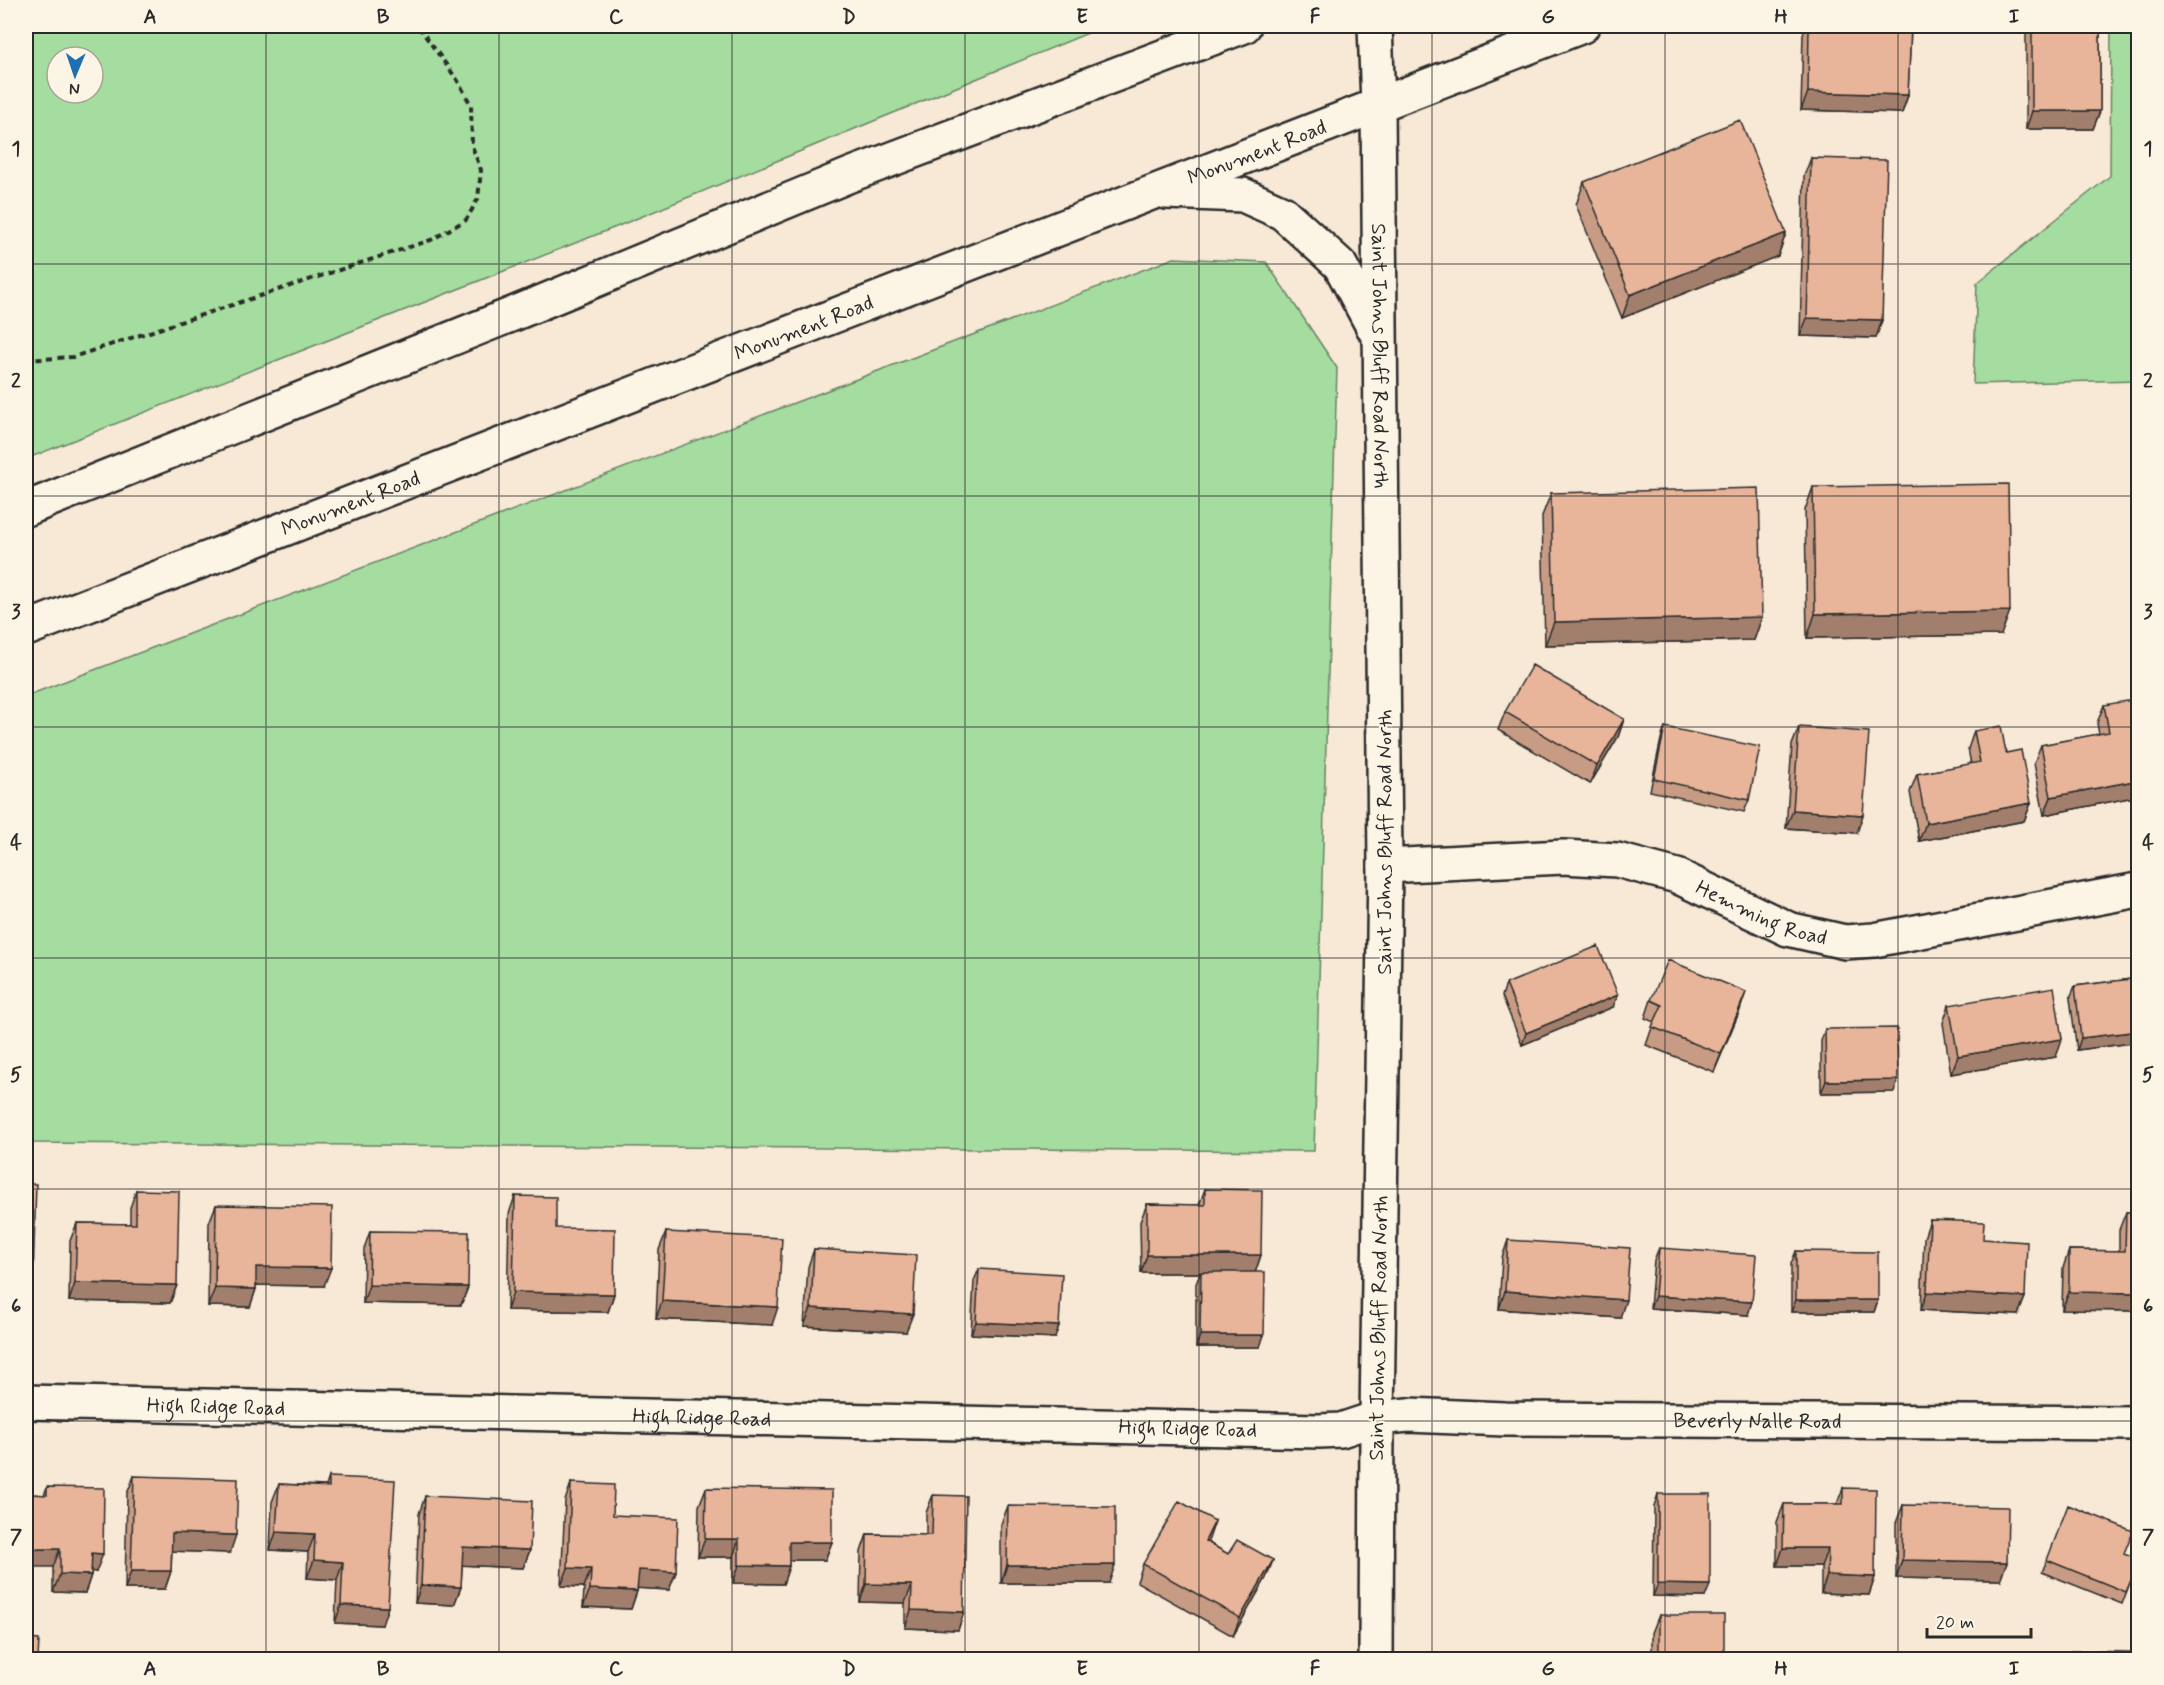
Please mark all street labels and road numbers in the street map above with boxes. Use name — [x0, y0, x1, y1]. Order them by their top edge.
street label: Monument Road — [1184, 113, 1331, 193]
street label: Saint Johns Bluff Road North — [1364, 223, 1395, 489]
street label: Monument Road — [730, 289, 878, 368]
street label: Monument Road — [277, 465, 424, 544]
street label: Saint Johns Bluff Road North — [1371, 709, 1399, 975]
street label: Hemming Road — [1691, 874, 1830, 952]
street label: Saint Johns Bluff Road North — [1363, 1195, 1395, 1461]
street label: High Ridge Road — [146, 1392, 286, 1423]
street label: High Ridge Road — [632, 1403, 771, 1434]
street label: Beverly Nalle Road — [1673, 1407, 1842, 1436]
street label: High Ridge Road — [1118, 1414, 1257, 1445]

